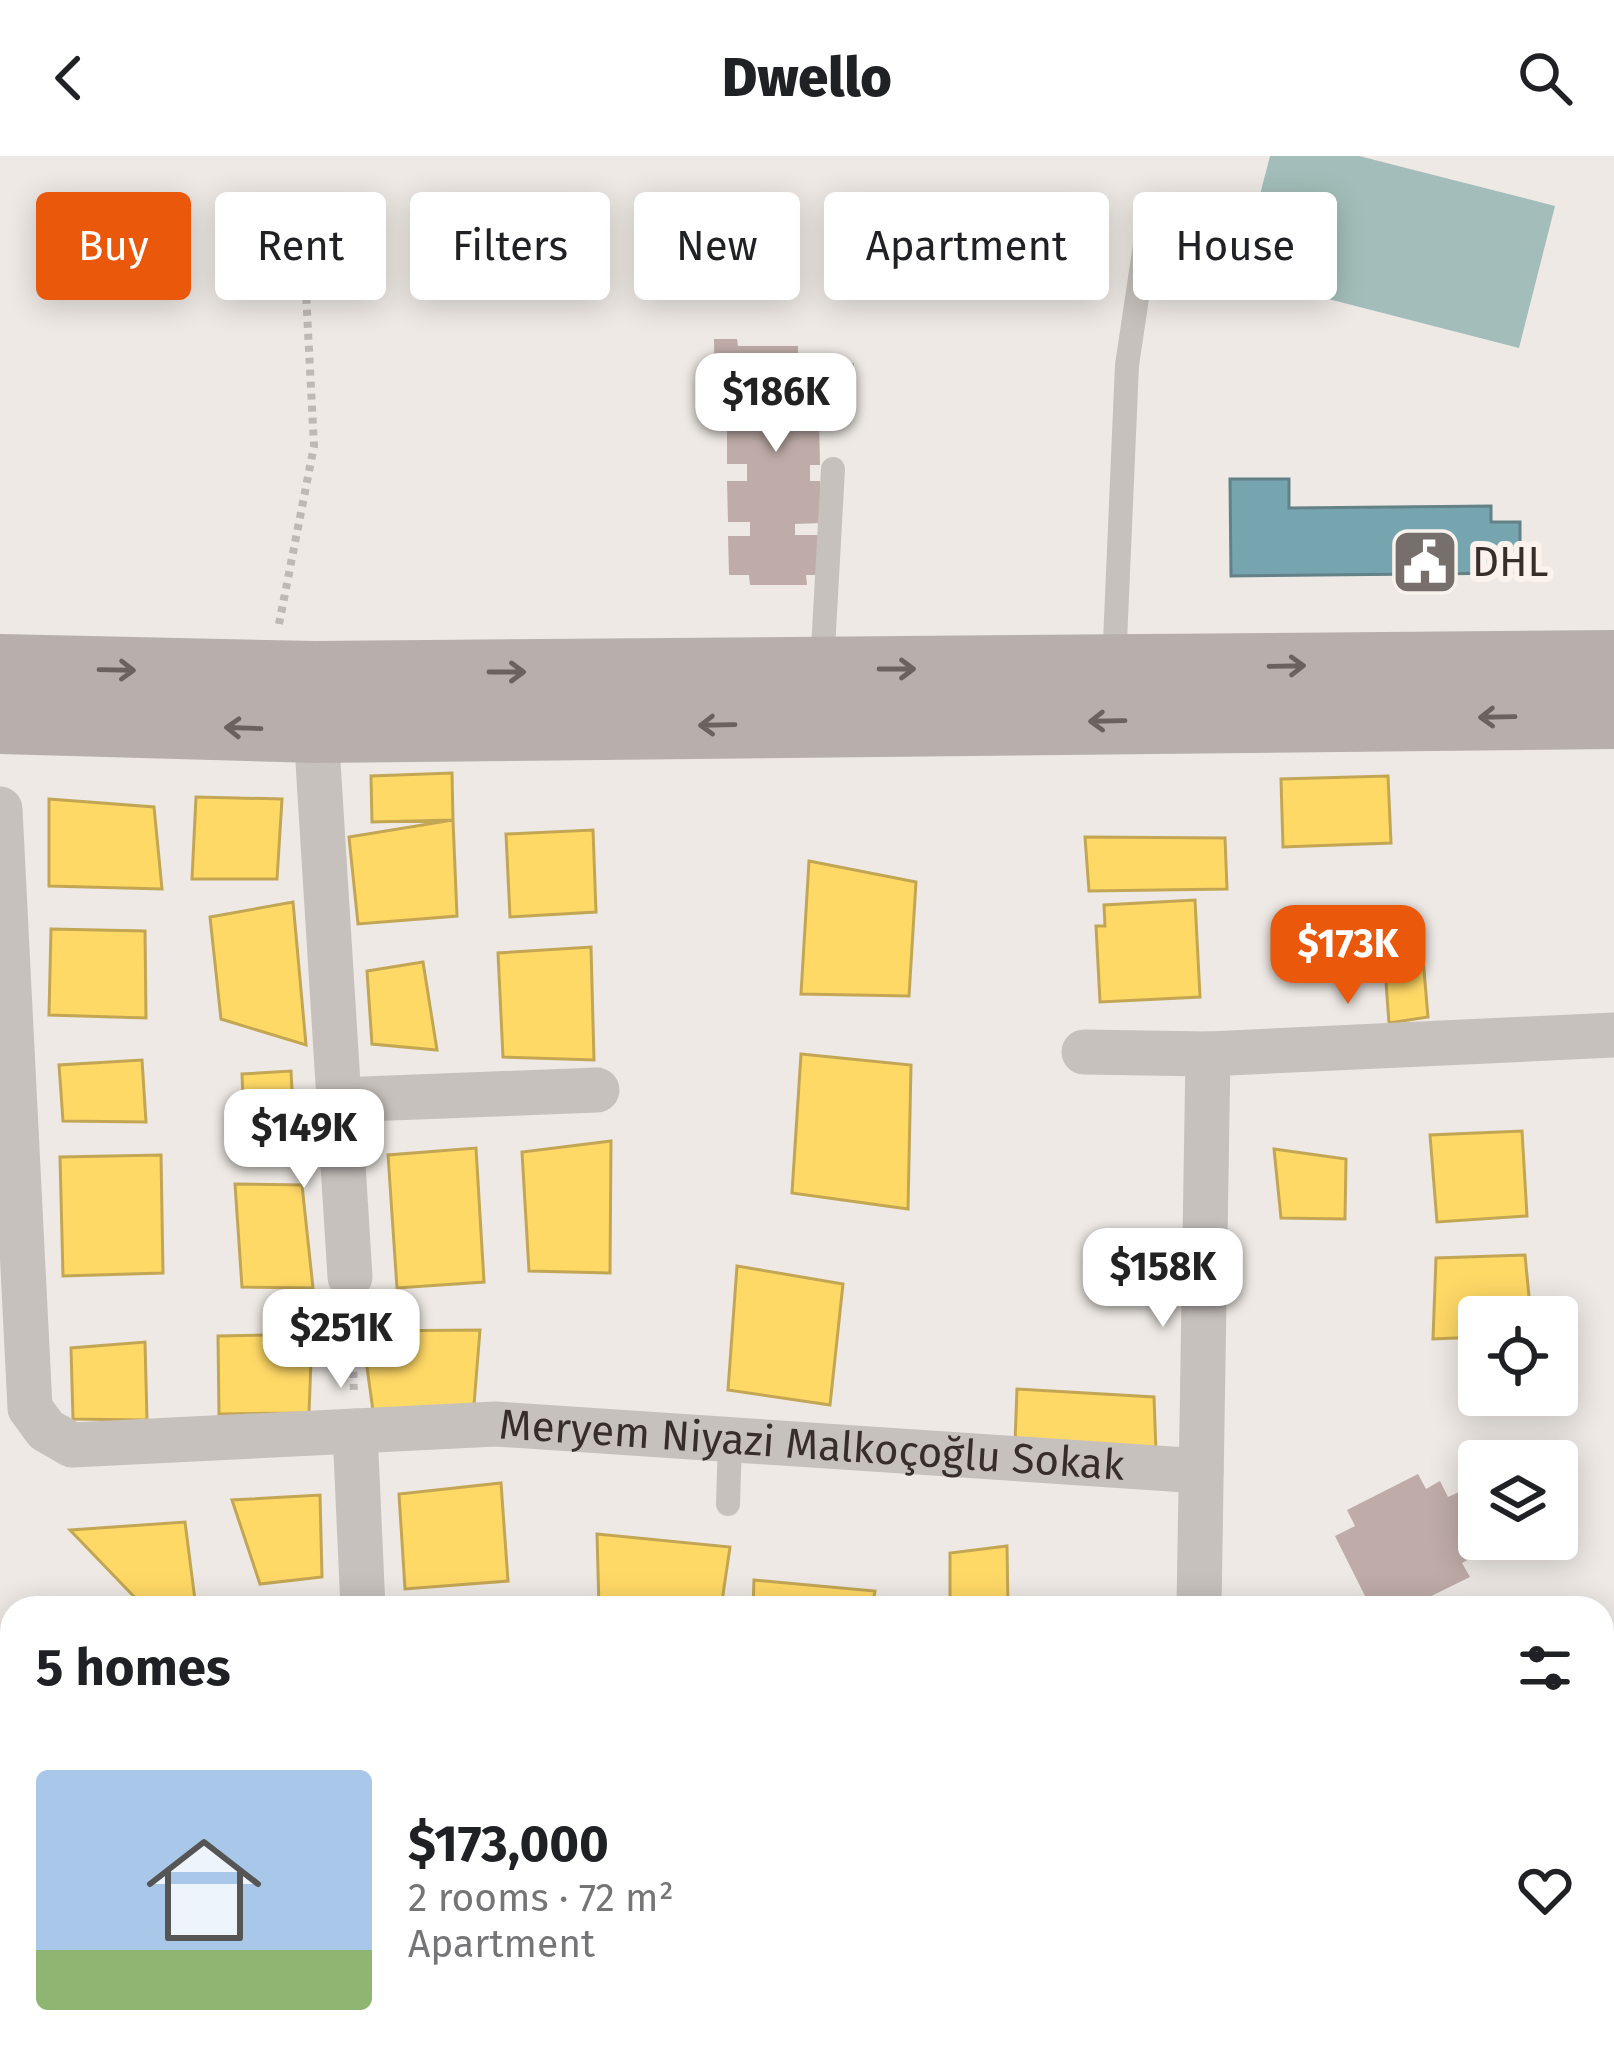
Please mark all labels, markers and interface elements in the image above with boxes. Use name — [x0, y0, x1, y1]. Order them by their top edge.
icon: back — [36, 45, 102, 111]
icon: search — [1512, 45, 1578, 111]
text: Dwello — [722, 46, 892, 110]
chip: Buy — [36, 192, 191, 300]
chip: Rent — [215, 192, 386, 300]
chip: Filters — [410, 192, 610, 300]
chip: New — [634, 192, 800, 300]
chip: Apartment — [824, 192, 1109, 300]
chip: House — [1133, 192, 1337, 300]
pin: $186K — [692, 353, 860, 455]
text: $186K — [722, 369, 830, 415]
public building icon: DHL — [1390, 527, 1460, 597]
place label: DHL — [1472, 537, 1549, 587]
one-way arrow — [1267, 655, 1306, 677]
one-way arrow — [97, 658, 136, 681]
one-way arrow — [877, 658, 916, 680]
one-way arrow — [487, 661, 526, 683]
one-way arrow — [1478, 706, 1517, 728]
one-way arrow — [1088, 710, 1127, 732]
one-way arrow — [698, 714, 737, 736]
one-way arrow — [224, 717, 263, 740]
pin: $173K — [1264, 905, 1432, 1007]
text: $173K — [1297, 921, 1399, 967]
pin: $149K — [220, 1089, 388, 1191]
text: $149K — [251, 1105, 357, 1151]
pin: $158K — [1079, 1228, 1247, 1330]
text: $158K — [1110, 1244, 1216, 1290]
pin: $251K — [257, 1289, 425, 1391]
map controls — [1458, 1296, 1578, 1560]
button: locate — [1458, 1296, 1578, 1416]
text: $251K — [290, 1305, 392, 1351]
street label: Meryem Niyazi Malkoçoğlu Sokak — [498, 1399, 1126, 1491]
button: layers — [1458, 1440, 1578, 1560]
icon: filters — [1512, 1635, 1578, 1701]
text: 5 homes — [36, 1637, 231, 1699]
text: $173,000 — [408, 1813, 609, 1875]
icon: home — [132, 1818, 276, 1962]
icon: heart — [1512, 1857, 1578, 1923]
text: 2 rooms · 72 m² — [408, 1875, 674, 1921]
text: Apartment — [408, 1921, 595, 1967]

